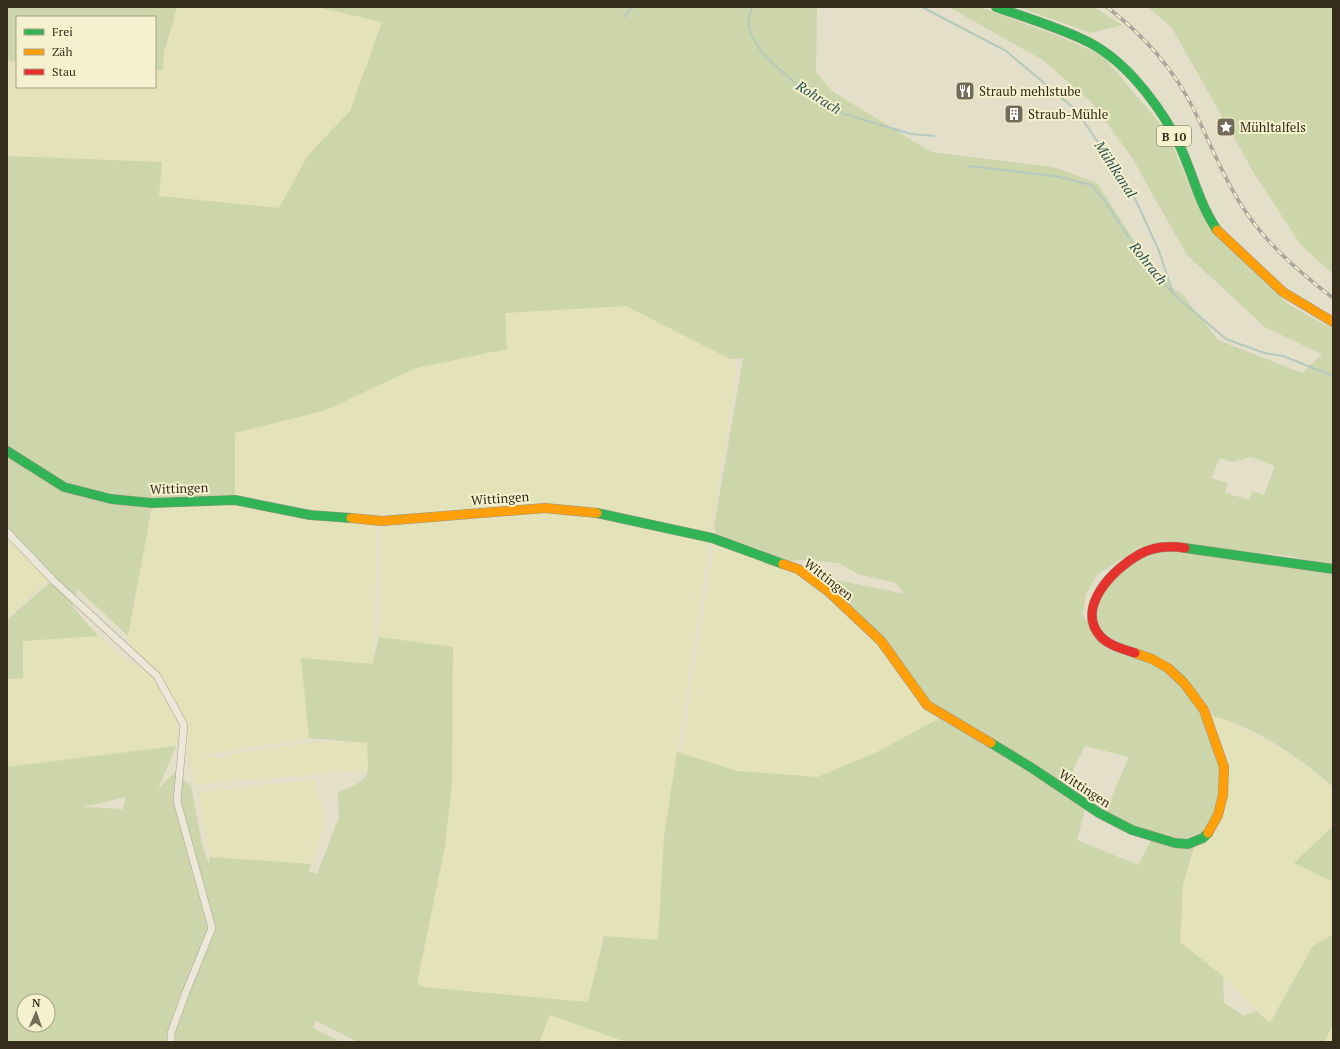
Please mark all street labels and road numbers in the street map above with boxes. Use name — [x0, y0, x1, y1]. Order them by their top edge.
road number: B 10 — [1157, 126, 1191, 146]
street label: Wittingen — [149, 478, 209, 498]
street label: Wittingen — [470, 487, 530, 509]
street label: Wittingen — [800, 554, 858, 604]
street label: Wittingen — [1056, 765, 1115, 812]

